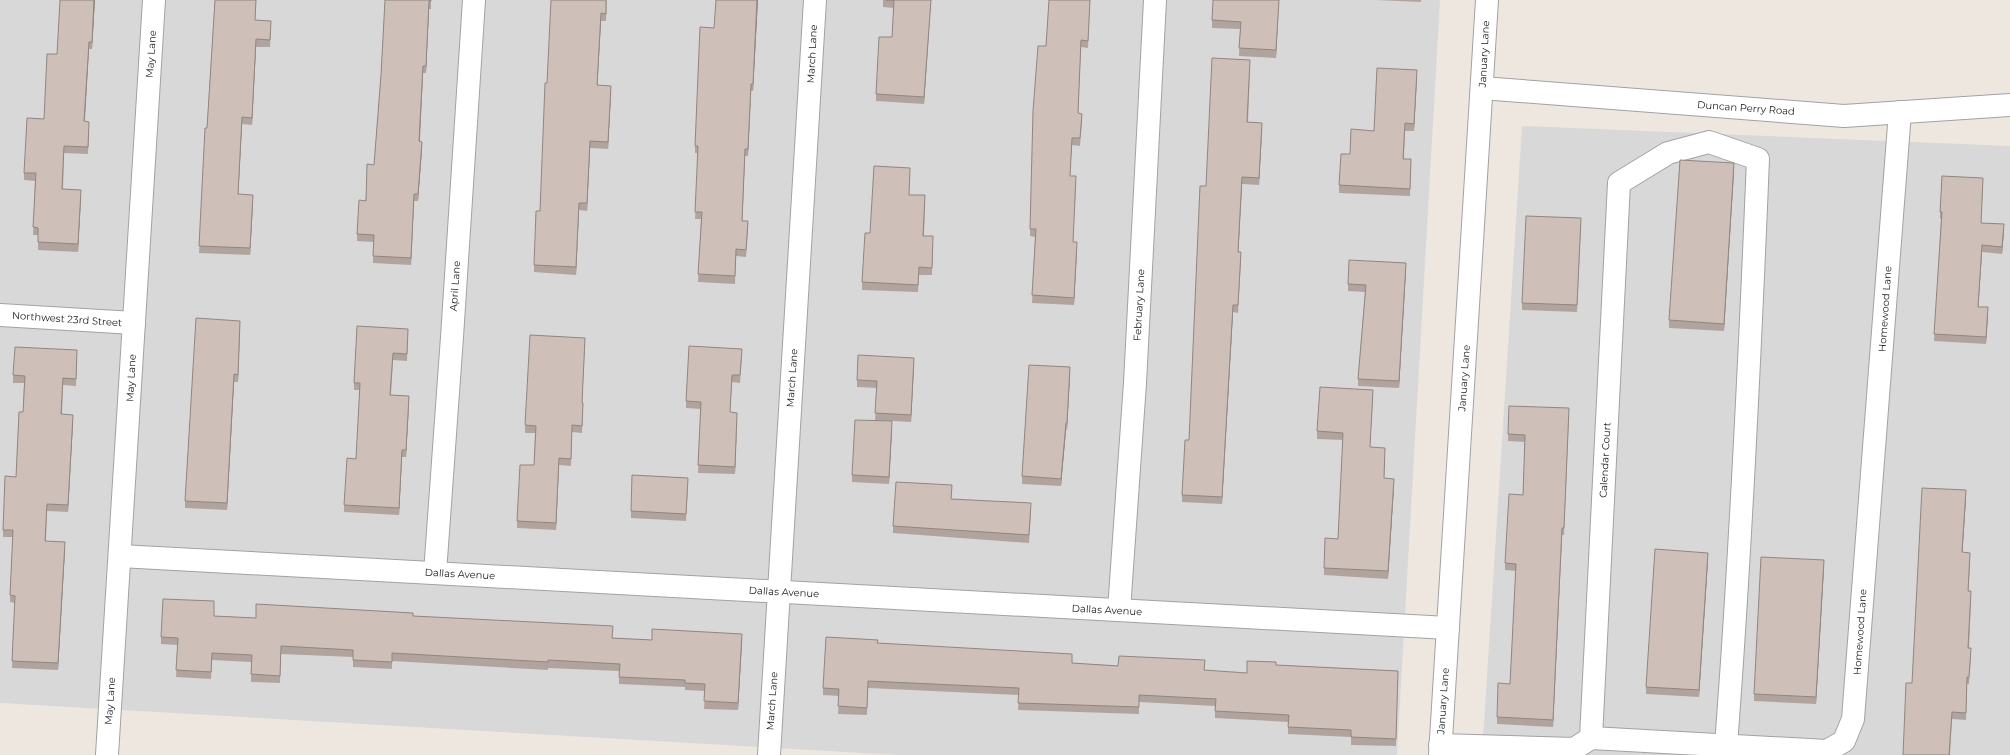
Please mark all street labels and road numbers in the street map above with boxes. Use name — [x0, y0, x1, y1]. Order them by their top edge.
street label: January Lane — [1476, 20, 1492, 89]
street label: March Lane — [804, 24, 820, 84]
street label: May Lane — [143, 30, 159, 78]
street label: Duncan Perry Road — [1697, 98, 1795, 118]
street label: April Lane — [447, 260, 463, 312]
street label: Homewood Lane — [1876, 266, 1894, 352]
street label: February Lane — [1131, 269, 1147, 341]
street label: Northwest 23rd Street — [12, 309, 122, 329]
street label: January Lane — [1455, 344, 1473, 413]
street label: March Lane — [783, 348, 801, 408]
street label: May Lane — [123, 354, 139, 402]
street label: Calendar Court — [1597, 422, 1613, 498]
street label: Dallas Avenue — [424, 566, 496, 582]
street label: Dallas Avenue — [748, 584, 820, 600]
street label: Homewood Lane — [1851, 589, 1869, 675]
street label: Dallas Avenue — [1071, 602, 1143, 618]
street label: January Lane — [1434, 667, 1452, 736]
street label: March Lane — [763, 671, 781, 731]
street label: May Lane — [102, 677, 118, 725]

